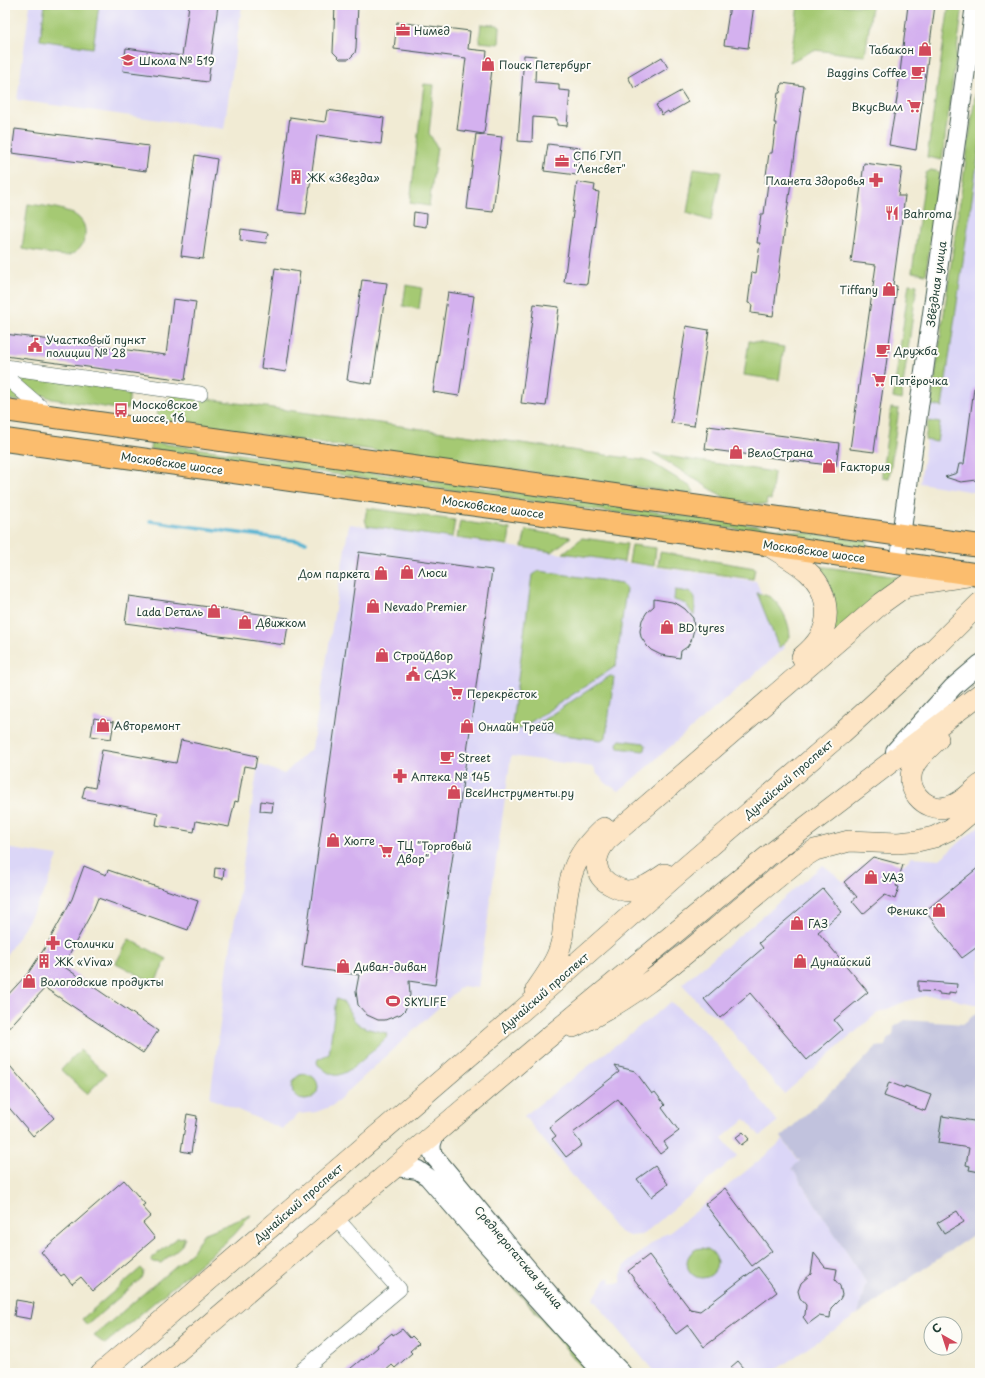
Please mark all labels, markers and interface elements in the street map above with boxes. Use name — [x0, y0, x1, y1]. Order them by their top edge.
office icon: Нимед — [395, 22, 411, 38]
place label: Нимед — [414, 22, 450, 39]
place label: Табакон — [868, 41, 914, 58]
shop icon: Табакон — [917, 41, 933, 57]
school or university icon: Школа № 519 — [120, 52, 136, 68]
place label: Школа № 519 — [139, 52, 215, 69]
shop icon: Поиск Петербург — [480, 56, 496, 72]
place label: Поиск Петербург — [499, 56, 591, 73]
place label: Baggins Coffee — [826, 64, 907, 81]
cafe icon: Baggins Coffee — [910, 64, 926, 80]
place label: ВкусВилл — [851, 98, 903, 115]
supermarket icon: ВкусВилл — [906, 98, 922, 114]
place label: СПб ГУП "Ленсвет" — [573, 147, 626, 177]
office icon: СПб ГУП "Ленсвет" — [554, 153, 570, 169]
building icon: ЖК «Звезда» — [288, 169, 304, 185]
place label: ЖК «Звезда» — [306, 169, 380, 186]
place label: Планета Здоровья — [766, 172, 865, 189]
pharmacy icon: Планета Здоровья — [868, 172, 884, 188]
restaurant icon: Bahroma — [884, 205, 900, 221]
place label: Bahroma — [903, 205, 952, 222]
street label: Звёздная улица — [922, 240, 950, 328]
place label: Tiffany — [839, 281, 878, 298]
shop icon: Tiffany — [881, 281, 897, 297]
place label: Участковый пункт полиции № 28 — [46, 331, 146, 361]
public building icon: Участковый пункт полиции № 28 — [27, 337, 43, 353]
cafe icon: Дружба — [875, 342, 891, 358]
place label: Дружба — [893, 342, 938, 359]
supermarket icon: Пятёрочка — [871, 372, 887, 388]
place label: Пятёрочка — [890, 372, 948, 389]
place label: Московское шоссе, 16 — [132, 396, 198, 426]
bus stop icon: Московское шоссе, 16 — [113, 402, 129, 418]
shop icon: ВелоСтрана — [728, 444, 744, 460]
place label: ВелоСтрана — [747, 444, 813, 461]
street label: Московское шоссе — [120, 447, 224, 479]
shop icon: Fактория — [821, 458, 837, 474]
place label: Fактория — [840, 458, 890, 475]
street label: Московское шоссе — [441, 491, 545, 523]
street label: Московское шоссе — [762, 535, 866, 567]
shop icon: Люси — [399, 564, 415, 580]
place label: Люси — [418, 564, 447, 581]
place label: Дом паркета — [298, 565, 370, 582]
shop icon: Дом паркета — [373, 565, 389, 581]
shop icon: Nevado Premier — [365, 598, 381, 614]
place label: Nevado Premier — [384, 598, 467, 615]
place label: Lada Dеталь — [137, 603, 203, 620]
shop icon: Lada Dеталь — [206, 603, 222, 619]
shop icon: Движком — [237, 614, 253, 630]
place label: Движком — [255, 614, 306, 631]
shop icon: BD tyres — [659, 619, 675, 635]
place label: BD tyres — [678, 619, 725, 636]
shop icon: СтройДвор — [374, 647, 390, 663]
place label: СтройДвор — [393, 647, 453, 664]
public building icon: СДЭК — [405, 666, 421, 682]
place label: СДЭК — [424, 666, 457, 683]
supermarket icon: Перекрёсток — [448, 685, 464, 701]
place label: Перекрёсток — [467, 685, 538, 702]
shop icon: Авторемонт — [95, 717, 111, 733]
place label: Авторемонт — [114, 717, 181, 734]
shop icon: Онлайн Трейд — [459, 718, 475, 734]
place label: Онлайн Трейд — [478, 718, 554, 735]
street label: Дунайский проспект — [739, 735, 837, 823]
cafe icon: Street — [439, 749, 455, 765]
place label: Street — [458, 749, 491, 766]
pharmacy icon: Аптека № 145 — [392, 768, 408, 784]
place label: Аптека № 145 — [411, 768, 490, 785]
shop icon: ВсеИнструменты.ру — [446, 784, 462, 800]
place label: ВсеИнструменты.ру — [465, 784, 574, 801]
shop icon: Хюгге — [325, 832, 341, 848]
place label: Хюгге — [344, 832, 375, 849]
place label: ТЦ "Торговый Двор" — [396, 837, 471, 867]
supermarket icon: ТЦ "Торговый Двор" — [378, 843, 394, 859]
shop icon: УАЗ — [863, 869, 879, 885]
place label: УАЗ — [882, 869, 904, 886]
place label: Феникс — [887, 902, 928, 919]
shop icon: Феникс — [931, 902, 947, 918]
shop icon: ГАЗ — [789, 915, 805, 931]
place label: ГАЗ — [808, 915, 828, 932]
pharmacy icon: Столички — [45, 935, 61, 951]
place label: Столички — [64, 935, 114, 952]
street label: Дунайский проспект — [495, 948, 593, 1036]
building icon: ЖК «Viva» — [36, 953, 52, 969]
place label: ЖК «Viva» — [54, 953, 113, 970]
shop icon: Дунайский — [792, 953, 808, 969]
place label: Дунайский — [810, 953, 871, 970]
shop icon: Диван-диван — [335, 958, 351, 974]
place label: Диван-диван — [353, 958, 427, 975]
shop icon: Вологодские продукты — [21, 973, 37, 989]
place label: Вологодские продукты — [40, 973, 164, 990]
sports icon: SKYLIFE — [385, 993, 401, 1009]
place label: SKYLIFE — [404, 993, 447, 1010]
street label: Дунайский проспект — [249, 1159, 347, 1247]
street label: Среднерогатская улица — [471, 1202, 567, 1312]
north arrow — [923, 1316, 963, 1356]
text: С — [928, 1319, 945, 1337]

